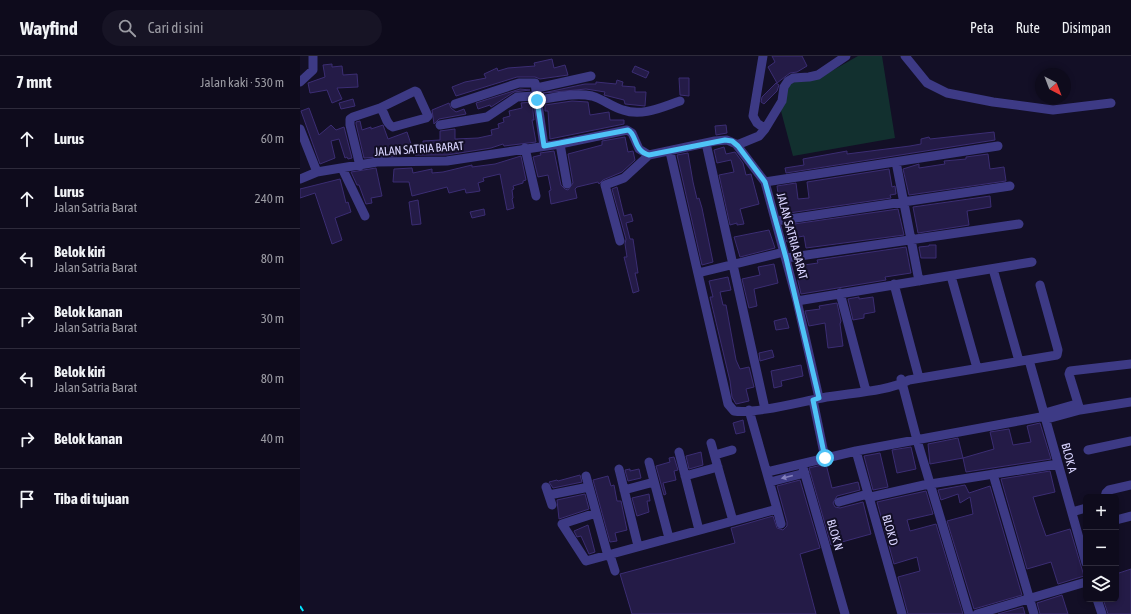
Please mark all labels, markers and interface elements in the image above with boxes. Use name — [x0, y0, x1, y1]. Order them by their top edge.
search box — [102, 10, 382, 46]
text: Wayfind — [20, 17, 78, 39]
icon: search — [116, 17, 138, 39]
text: Cari di sini — [148, 19, 203, 36]
text: Peta — [970, 20, 994, 36]
text: Rute — [1016, 20, 1040, 36]
text: Disimpan — [1062, 20, 1111, 36]
north arrow — [1035, 68, 1071, 104]
text: 7 mnt — [16, 72, 52, 92]
text: Jalan kaki · 530 m — [200, 75, 284, 90]
route end — [528, 91, 546, 109]
icon: ahead — [16, 128, 38, 150]
text: Lurus — [54, 130, 84, 147]
text: 60 m — [261, 131, 284, 146]
street label: JALAN SATRIA BARAT — [374, 139, 465, 159]
text: Lurus — [54, 183, 84, 200]
icon: ahead — [16, 188, 38, 210]
text: 240 m — [255, 191, 284, 206]
street label: JALAN SATRIA BARAT — [774, 191, 811, 282]
text: Jalan Satria Barat — [54, 200, 137, 215]
text: Belok kiri — [54, 243, 105, 260]
icon: left — [16, 248, 38, 270]
text: 80 m — [261, 251, 284, 266]
text: Jalan Satria Barat — [54, 260, 137, 275]
text: Belok kanan — [54, 303, 123, 320]
icon: right — [16, 308, 38, 330]
text: 30 m — [261, 311, 284, 326]
text: Jalan Satria Barat — [54, 320, 137, 335]
text: Belok kiri — [54, 363, 105, 380]
icon: left — [16, 368, 38, 390]
text: 80 m — [261, 371, 284, 386]
text: Jalan Satria Barat — [54, 380, 137, 395]
icon: right — [16, 428, 38, 450]
text: Belok kanan — [54, 430, 123, 447]
text: 40 m — [261, 431, 284, 446]
street label: BLOK A — [1058, 441, 1080, 475]
route start — [816, 449, 834, 467]
one-way arrow — [781, 475, 794, 481]
icon: arrive — [16, 488, 38, 510]
text: Tiba di tujuan — [54, 490, 129, 507]
map controls — [1083, 494, 1119, 602]
button: + — [1083, 494, 1119, 530]
street label: BLOK D — [879, 513, 901, 547]
street label: BLOK N — [824, 518, 846, 552]
button: − — [1083, 530, 1119, 566]
button: layers — [1083, 566, 1119, 602]

